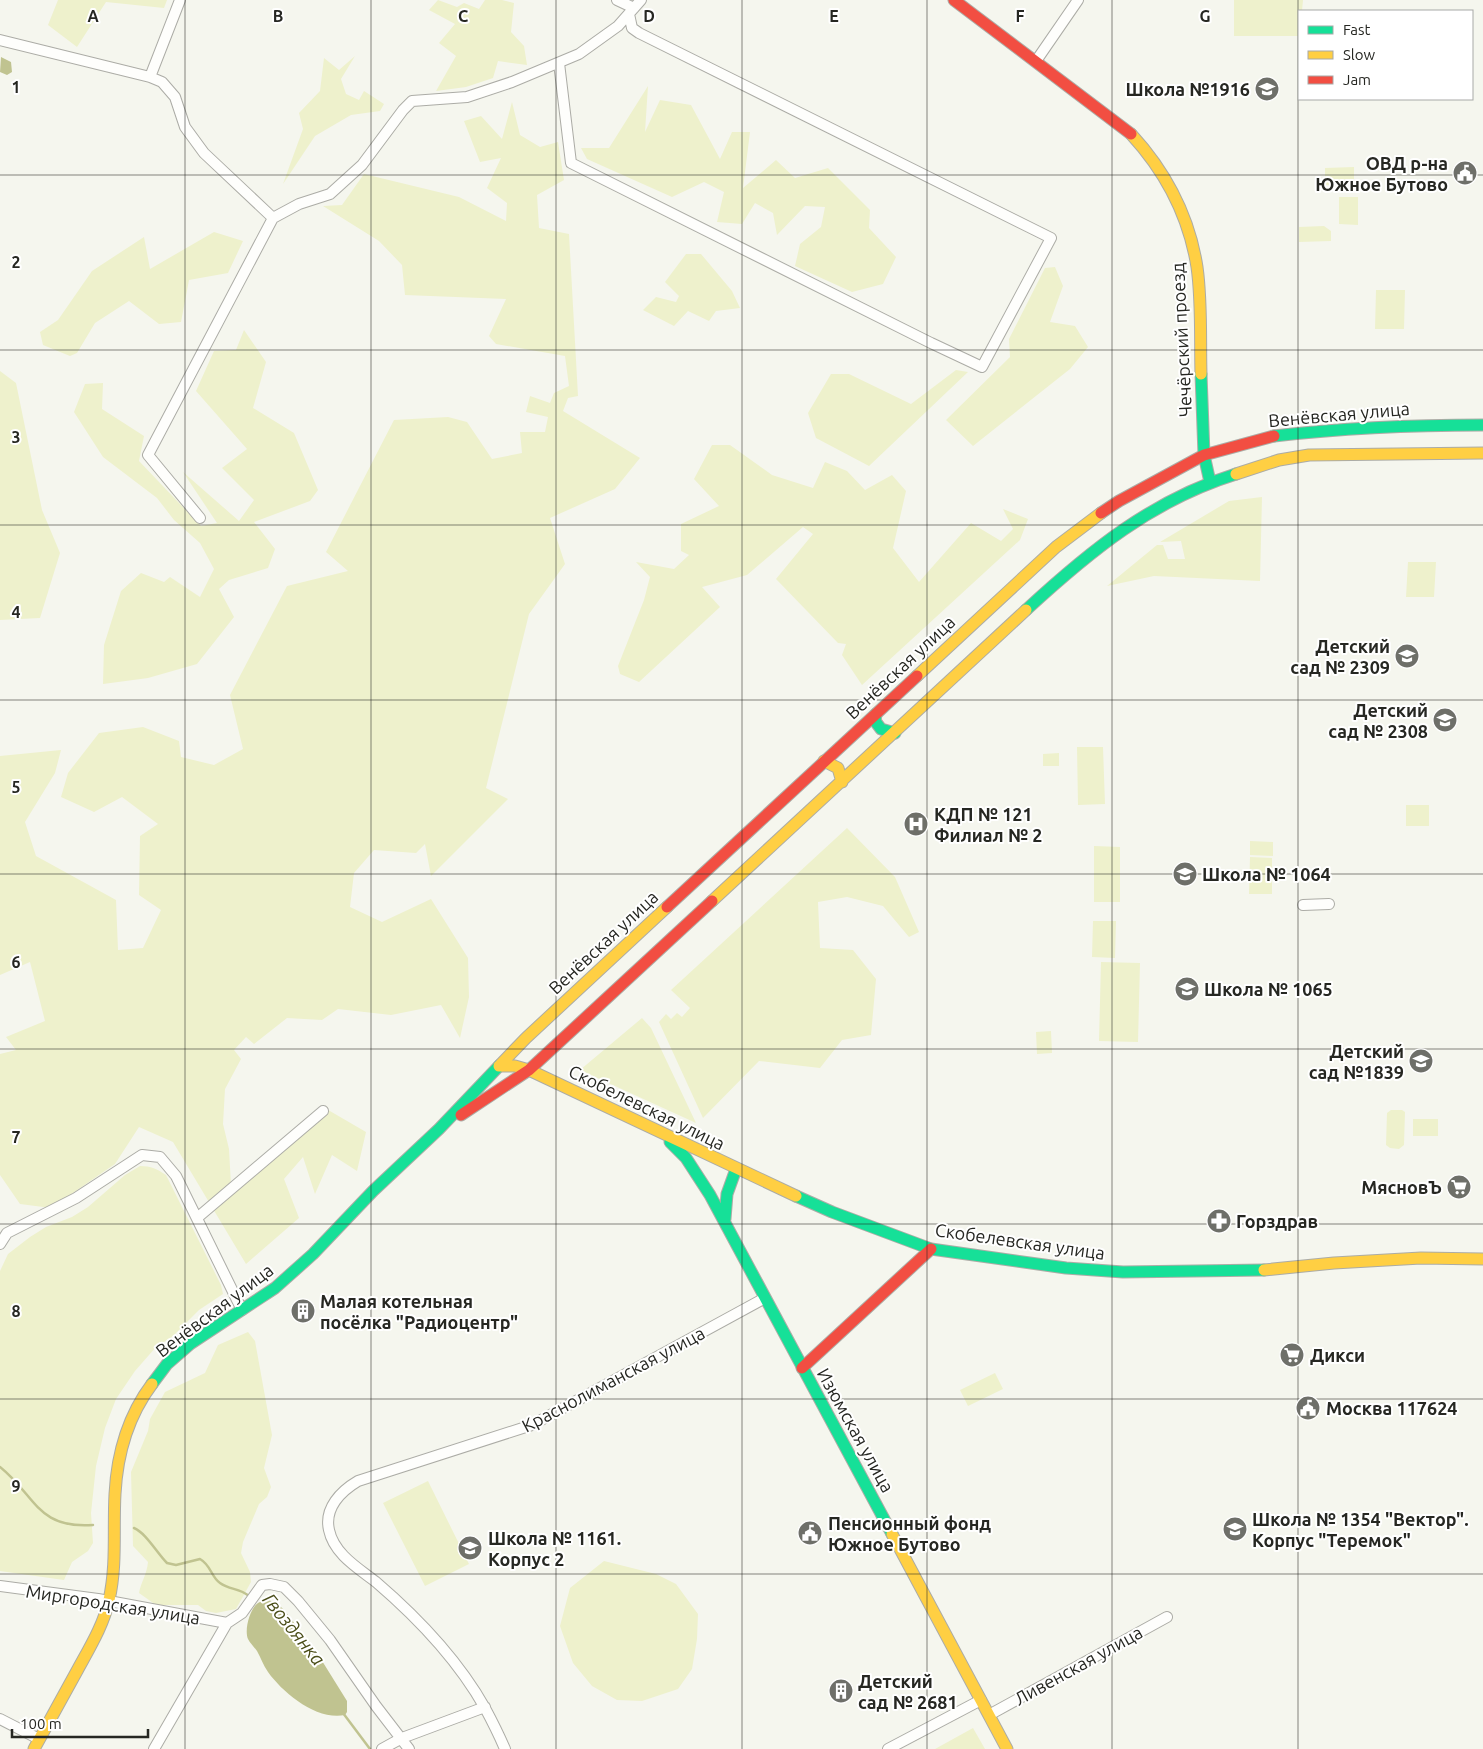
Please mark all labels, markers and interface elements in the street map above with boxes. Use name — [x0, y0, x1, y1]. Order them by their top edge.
text: A — [87, 7, 99, 25]
text: B — [273, 7, 283, 25]
text: C — [458, 7, 468, 25]
text: D — [643, 7, 655, 25]
text: E — [829, 7, 839, 25]
text: F — [1016, 7, 1025, 25]
text: G — [1199, 7, 1211, 25]
legend — [1298, 10, 1473, 100]
text: Fast — [1343, 21, 1371, 38]
text: Slow — [1343, 46, 1376, 63]
text: Jam — [1343, 71, 1371, 88]
school or university icon: Школа №1916 — [1254, 76, 1280, 102]
text: 1 — [11, 78, 21, 96]
place label: Школа №1916 — [1126, 79, 1250, 99]
place label: ОВД р-на Южное Бутово — [1315, 153, 1448, 194]
public building icon: ОВД р-на Южное Бутово — [1452, 160, 1478, 186]
text: 2 — [11, 253, 21, 271]
street label: Чечёрский проезд — [1167, 262, 1195, 418]
street label: Венёвская улица — [1268, 398, 1410, 430]
text: 3 — [11, 428, 21, 446]
text: 4 — [11, 603, 21, 621]
street label: Венёвская улица — [841, 611, 959, 723]
place label: Детский сад № 2309 — [1290, 636, 1390, 677]
school or university icon: Детский сад № 2309 — [1394, 643, 1420, 669]
place label: Детский сад № 2308 — [1328, 700, 1428, 741]
school or university icon: Детский сад № 2308 — [1432, 707, 1458, 733]
text: 5 — [11, 778, 21, 796]
place label: КДП № 121 Филиал № 2 — [934, 804, 1042, 845]
hospital icon: КДП № 121 Филиал № 2 — [903, 811, 929, 837]
school or university icon: Школа № 1064 — [1172, 861, 1198, 887]
place label: Школа № 1064 — [1202, 864, 1331, 884]
street label: Венёвская улица — [544, 886, 662, 998]
text: 6 — [11, 953, 21, 971]
school or university icon: Школа № 1065 — [1174, 976, 1200, 1002]
place label: Школа № 1065 — [1204, 979, 1333, 999]
place label: Детский сад №1839 — [1309, 1041, 1404, 1082]
school or university icon: Детский сад №1839 — [1408, 1048, 1434, 1074]
street label: Скобелевская улица — [566, 1060, 728, 1154]
text: 7 — [11, 1128, 21, 1146]
supermarket icon: МясновЪ — [1446, 1174, 1472, 1200]
place label: МясновЪ — [1361, 1177, 1442, 1197]
pharmacy icon: Горздрав — [1206, 1208, 1232, 1234]
place label: Горздрав — [1236, 1211, 1318, 1231]
street label: Скобелевская улица — [934, 1219, 1106, 1263]
street label: Венёвская улица — [151, 1259, 277, 1361]
place label: Малая котельная посёлка "Радиоцентр" — [320, 1291, 518, 1332]
building icon: Малая котельная посёлка "Радиоцентр" — [290, 1298, 316, 1324]
text: 8 — [11, 1302, 21, 1320]
street label: Краснолиманская улица — [518, 1322, 708, 1436]
supermarket icon: Дикси — [1279, 1342, 1305, 1368]
place label: Дикси — [1310, 1345, 1365, 1365]
street label: Изюмская улица — [814, 1364, 898, 1496]
public building icon: Москва 117624 — [1295, 1395, 1321, 1421]
place label: Москва 117624 — [1326, 1398, 1457, 1418]
text: 9 — [11, 1477, 21, 1495]
place label: Школа № 1354 "Вектор". Корпус "Теремок" — [1252, 1509, 1469, 1550]
place label: Пенсионный фонд Южное Бутово — [828, 1513, 991, 1554]
school or university icon: Школа № 1354 "Вектор". Корпус "Теремок" — [1222, 1516, 1248, 1542]
public building icon: Пенсионный фонд Южное Бутово — [797, 1520, 823, 1546]
place label: Школа № 1161. Корпус 2 — [488, 1528, 621, 1569]
school or university icon: Школа № 1161. Корпус 2 — [457, 1535, 483, 1561]
street label: Миргородская улица — [24, 1580, 202, 1628]
water label: Гвоздянка — [258, 1589, 330, 1669]
street label: Ливенская улица — [1010, 1621, 1146, 1709]
place label: Детский сад № 2681 — [858, 1671, 958, 1712]
building icon: Детский сад № 2681 — [828, 1678, 854, 1704]
scale bar — [12, 1706, 149, 1738]
text: 100 m — [20, 1715, 62, 1732]

